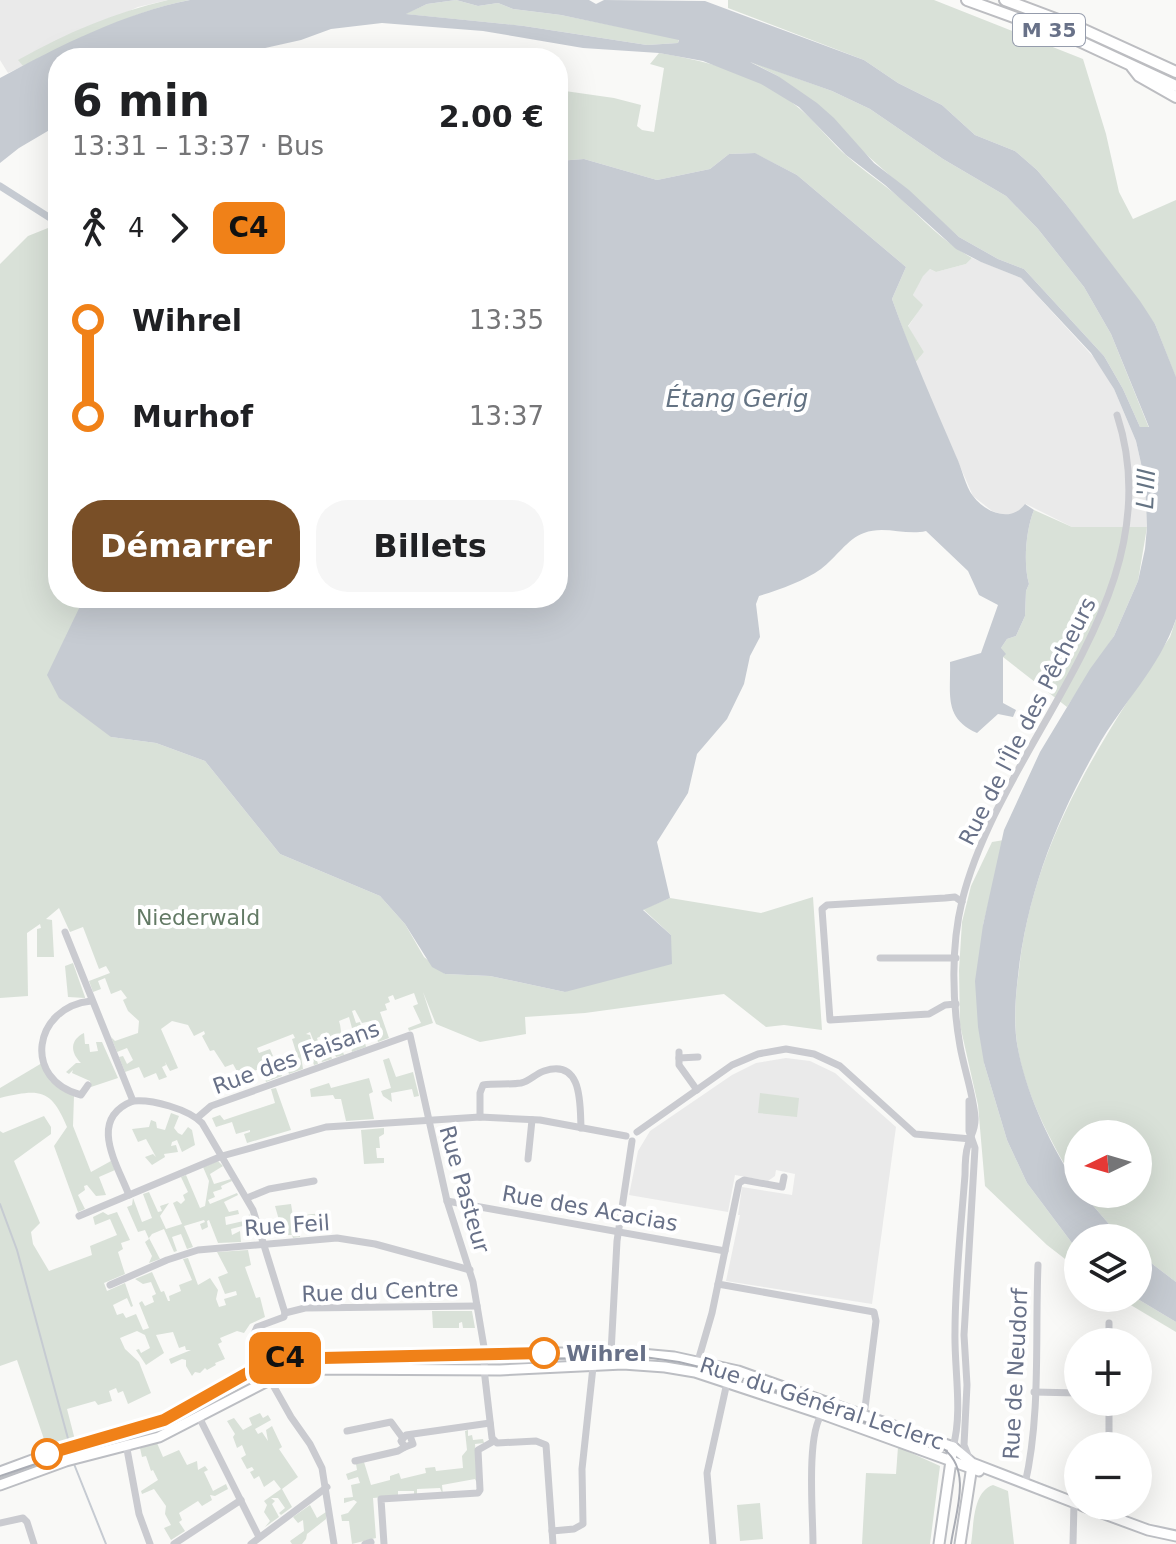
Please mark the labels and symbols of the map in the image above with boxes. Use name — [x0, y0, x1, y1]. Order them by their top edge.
road number: M 35 — [1013, 14, 1085, 46]
water label: Étang Gerig — [666, 384, 808, 413]
water label: L'Ill — [1131, 468, 1161, 510]
street label: Rue de l'Île des Pêcheurs — [954, 593, 1101, 849]
park label: Niederwald — [136, 905, 260, 930]
street label: Rue des Faisans — [210, 1016, 383, 1099]
north arrow — [1064, 1120, 1152, 1208]
street label: Rue Pasteur — [434, 1123, 495, 1257]
street label: Rue des Acacias — [500, 1181, 680, 1236]
street label: Rue Feil — [243, 1210, 331, 1241]
street label: Rue du Centre — [301, 1276, 459, 1307]
street label: Rue de Neudorf — [999, 1287, 1033, 1460]
line badge: C4 — [249, 1332, 321, 1384]
marker: Wihrel — [529, 1338, 559, 1368]
place label: Wihrel — [566, 1341, 647, 1366]
street label: Rue du Général Leclerc — [697, 1352, 947, 1455]
unlabelled marker — [32, 1439, 62, 1469]

